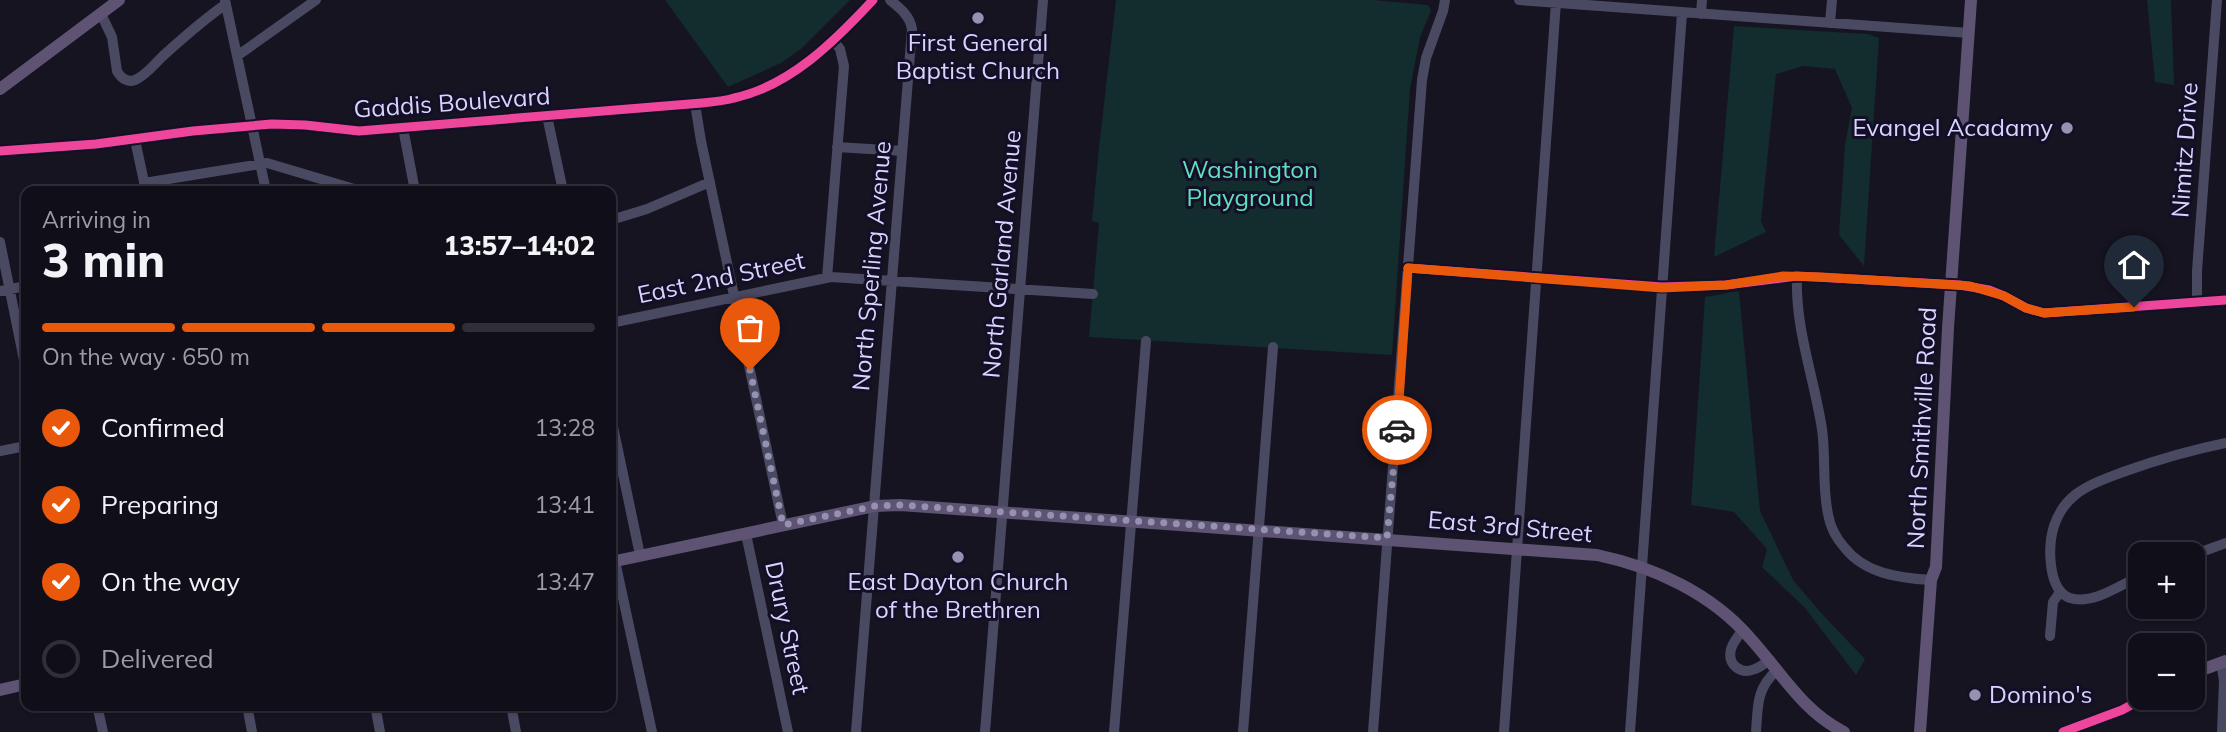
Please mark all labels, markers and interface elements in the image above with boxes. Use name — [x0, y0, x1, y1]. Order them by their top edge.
marker: First General Baptist Church — [970, 10, 986, 26]
place label: First General Baptist Church — [896, 27, 1060, 85]
street label: Gaddis Boulevard — [353, 80, 551, 124]
street label: Nimitz Drive — [2164, 81, 2204, 219]
place label: Evangel Acadamy — [1852, 112, 2053, 142]
marker: Evangel Acadamy — [2059, 120, 2075, 136]
street label: North Garland Avenue — [975, 129, 1027, 379]
street label: North Sperling Avenue — [845, 140, 897, 392]
park label: Washington Playground — [1182, 154, 1318, 212]
text: Arriving in — [42, 205, 151, 234]
text: 13:57–14:02 — [444, 229, 595, 262]
text: 3 min — [42, 231, 165, 289]
pin — [2104, 235, 2164, 307]
street label: East 2nd Street — [634, 245, 807, 309]
icon: home — [2115, 246, 2153, 284]
pin — [720, 298, 780, 370]
street label: North Smithville Road — [1900, 306, 1942, 549]
icon: bag — [731, 309, 769, 347]
text: On the way · 650 m — [42, 342, 250, 371]
courier — [1362, 395, 1432, 465]
icon: check — [42, 409, 80, 447]
text: Confirmed — [101, 411, 225, 444]
icon: car — [1378, 411, 1416, 449]
text: 13:28 — [535, 413, 595, 442]
icon: check — [42, 486, 80, 524]
text: Preparing — [101, 488, 219, 521]
text: 13:41 — [535, 490, 595, 519]
street label: East 3rd Street — [1427, 504, 1593, 548]
map controls — [2128, 542, 2205, 710]
button: + — [2128, 542, 2205, 619]
marker: East Dayton Church of the Brethren — [950, 549, 966, 565]
street label: Drury Street — [759, 559, 817, 697]
icon: check — [42, 563, 80, 601]
text: On the way — [101, 565, 240, 598]
place label: East Dayton Church of the Brethren — [847, 566, 1069, 624]
text: 13:47 — [535, 567, 595, 596]
button: − — [2128, 633, 2205, 710]
text: Delivered — [101, 642, 214, 675]
place label: Domino's — [1989, 679, 2092, 709]
marker: Domino's — [1967, 687, 1983, 703]

